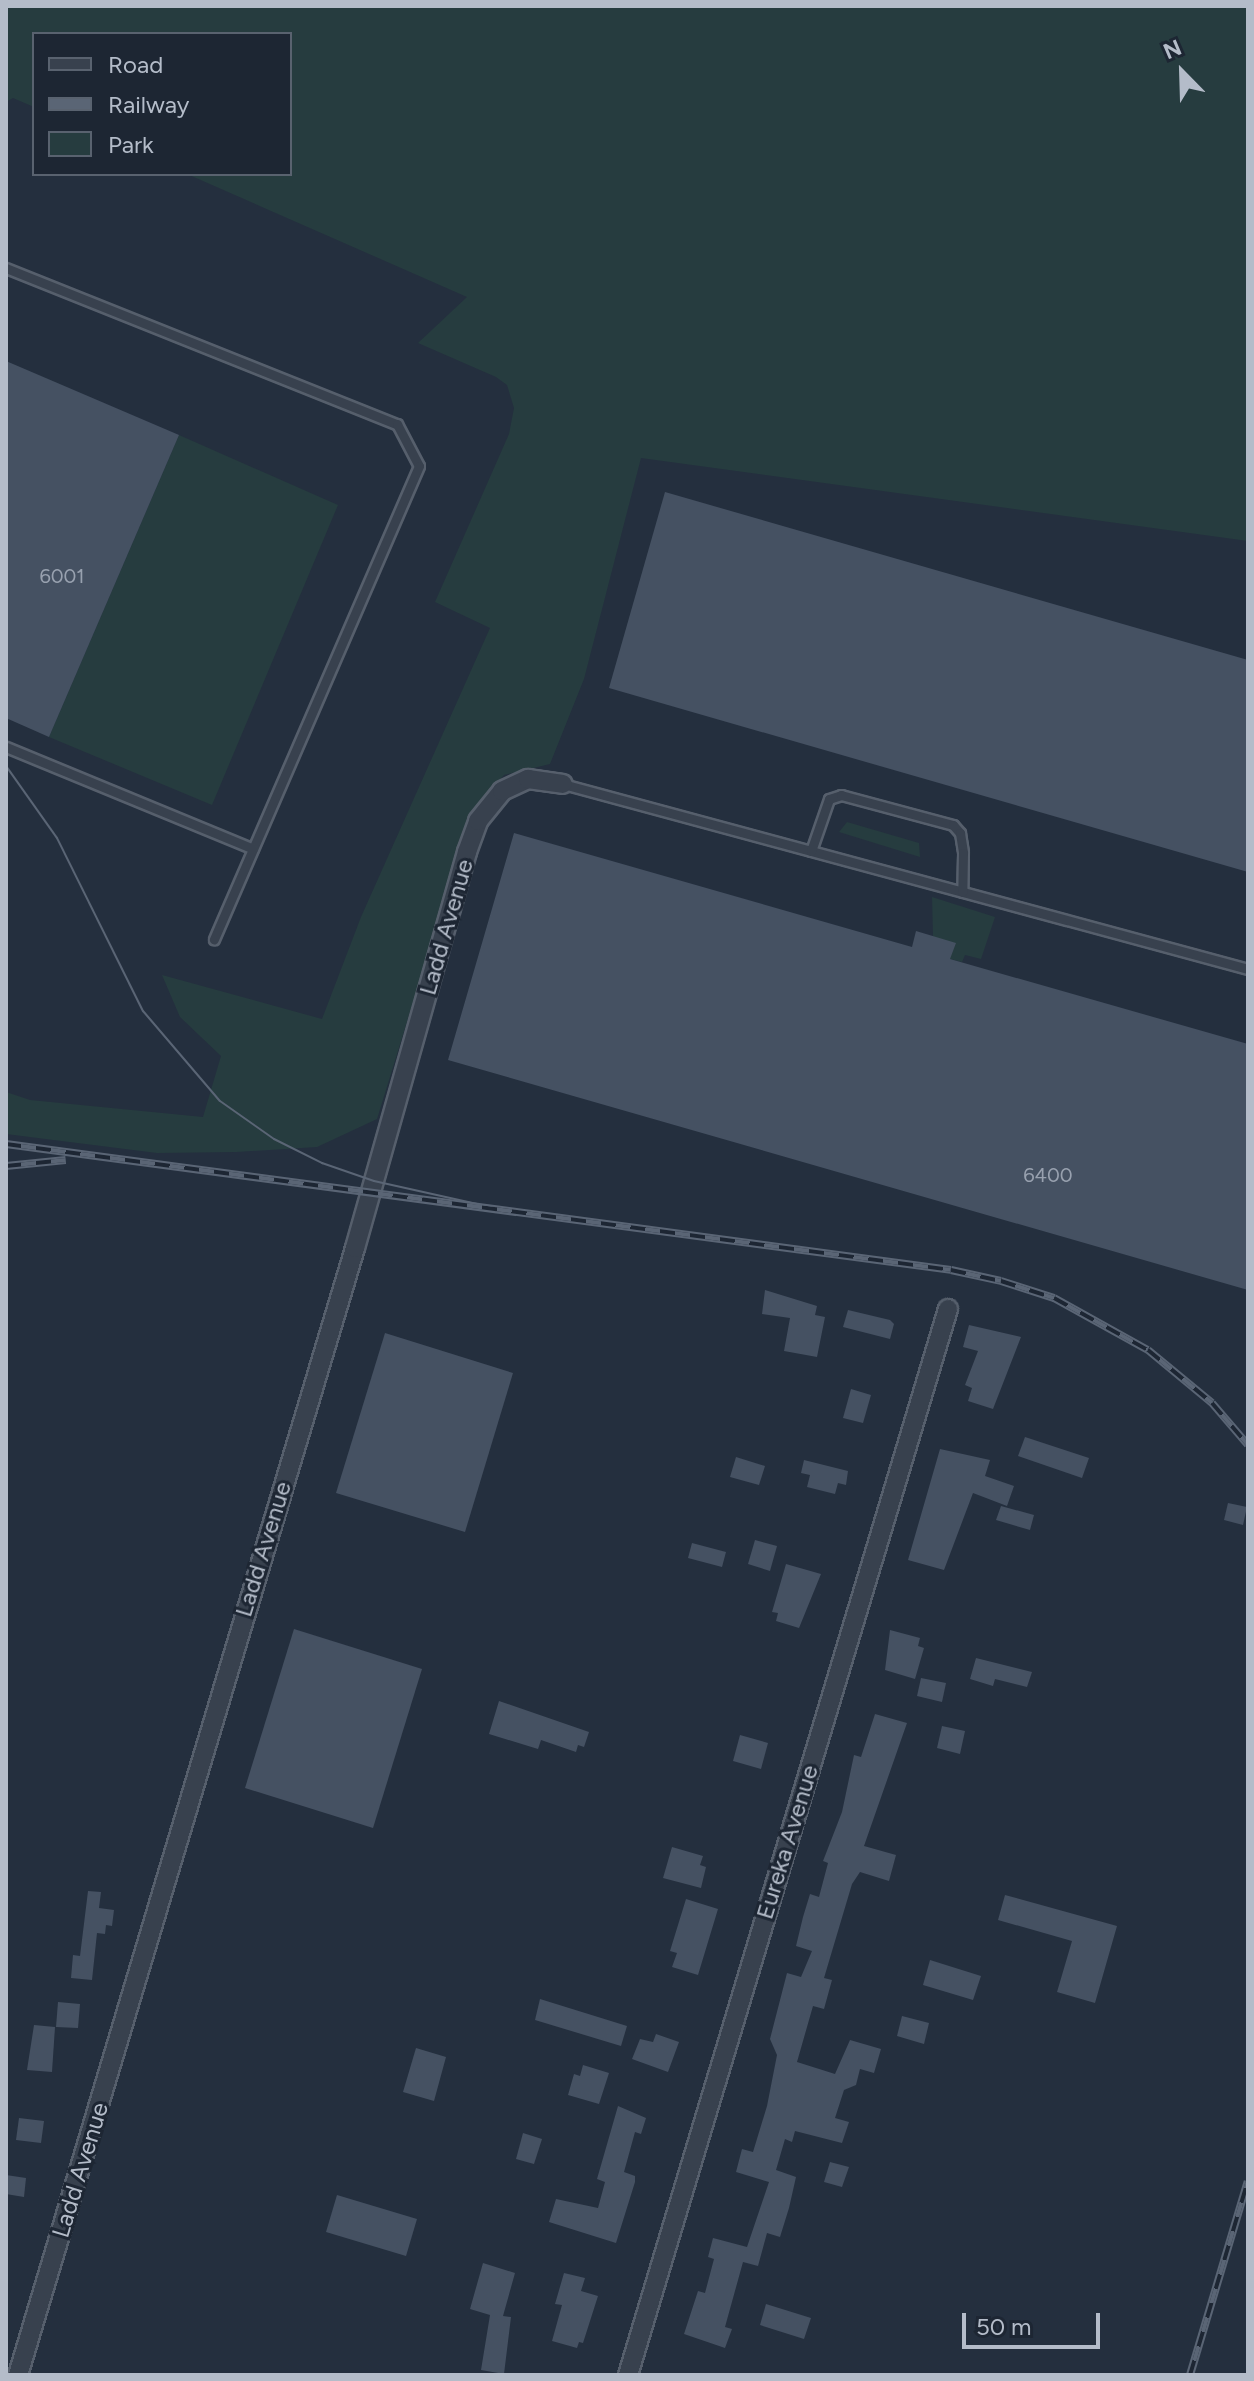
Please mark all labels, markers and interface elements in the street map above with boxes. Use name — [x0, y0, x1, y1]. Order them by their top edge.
legend — [32, 32, 292, 176]
north arrow — [1142, 32, 1222, 112]
text: N — [1159, 34, 1186, 65]
text: Road — [108, 50, 163, 79]
text: Railway — [108, 90, 189, 119]
text: Park — [108, 130, 154, 159]
house number: 6001 — [39, 564, 85, 588]
street label: Ladd Avenue — [413, 856, 479, 998]
house number: 6400 — [1023, 1163, 1073, 1187]
street label: Ladd Avenue — [229, 1478, 297, 1620]
street label: Eureka Avenue — [750, 1762, 824, 1922]
street label: Ladd Avenue — [46, 2099, 114, 2241]
scale bar — [966, 2297, 1104, 2347]
text: 50 m — [976, 2312, 1032, 2341]

